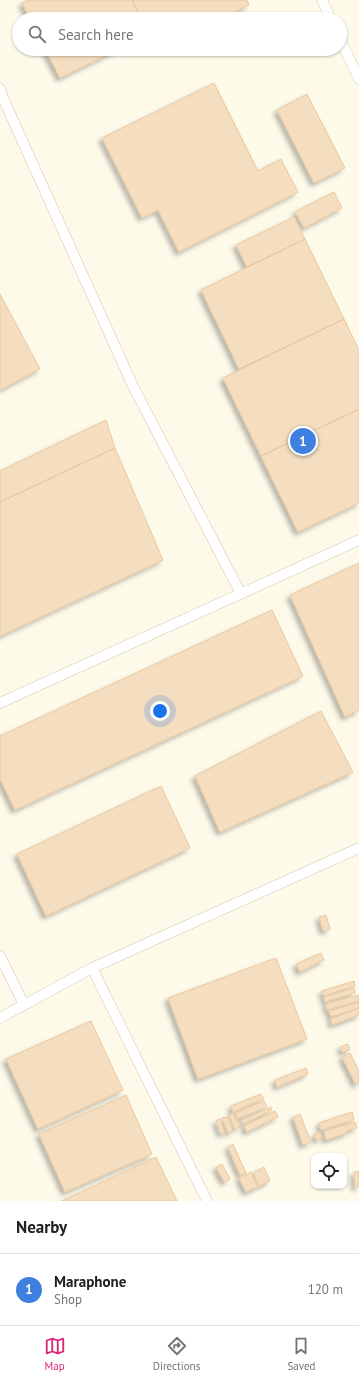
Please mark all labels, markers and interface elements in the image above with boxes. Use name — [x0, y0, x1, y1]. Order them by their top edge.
search box — [12, 12, 347, 56]
icon: search — [26, 23, 48, 45]
text: Search here — [58, 25, 134, 44]
pin: 1 — [290, 426, 316, 456]
your location — [150, 701, 170, 721]
map controls — [311, 1153, 347, 1189]
button: locate — [311, 1153, 347, 1189]
text: Nearby — [16, 1216, 67, 1238]
text: Maraphone — [54, 1272, 126, 1291]
text: 1 — [25, 1281, 33, 1298]
text: 120 m — [308, 1281, 343, 1298]
text: Shop — [54, 1291, 82, 1308]
tab: Map — [44, 1335, 66, 1373]
tab: Directions — [153, 1335, 200, 1373]
tab: Saved — [287, 1335, 315, 1373]

